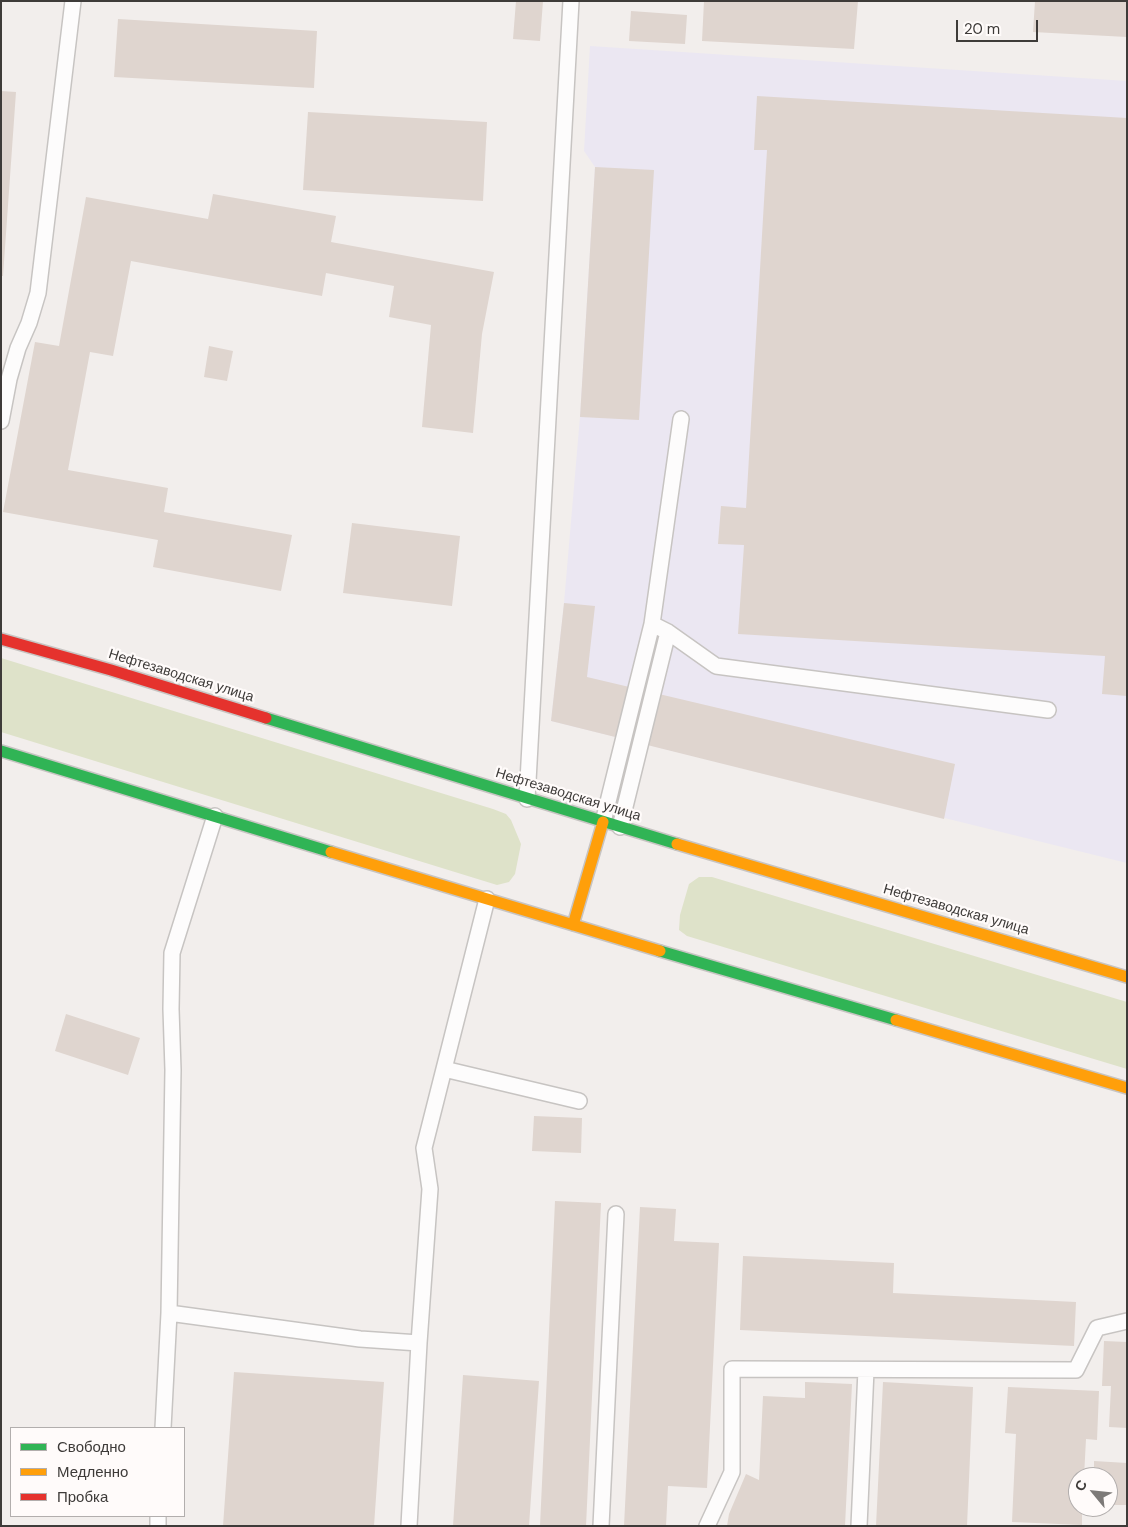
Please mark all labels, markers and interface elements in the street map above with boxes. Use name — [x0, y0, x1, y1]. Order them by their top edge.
scale bar — [958, 10, 1040, 42]
text: 20 m — [964, 19, 1000, 39]
street label: Нефтезаводская улица — [106, 646, 256, 706]
street label: Нефтезаводская улица — [493, 765, 643, 825]
street label: Нефтезаводская улица — [881, 881, 1031, 939]
legend — [10, 1427, 185, 1517]
text: Свободно — [57, 1437, 126, 1457]
text: Медленно — [57, 1462, 128, 1482]
north arrow — [1068, 1467, 1118, 1517]
text: С — [1070, 1477, 1091, 1494]
text: Пробка — [57, 1487, 108, 1507]

